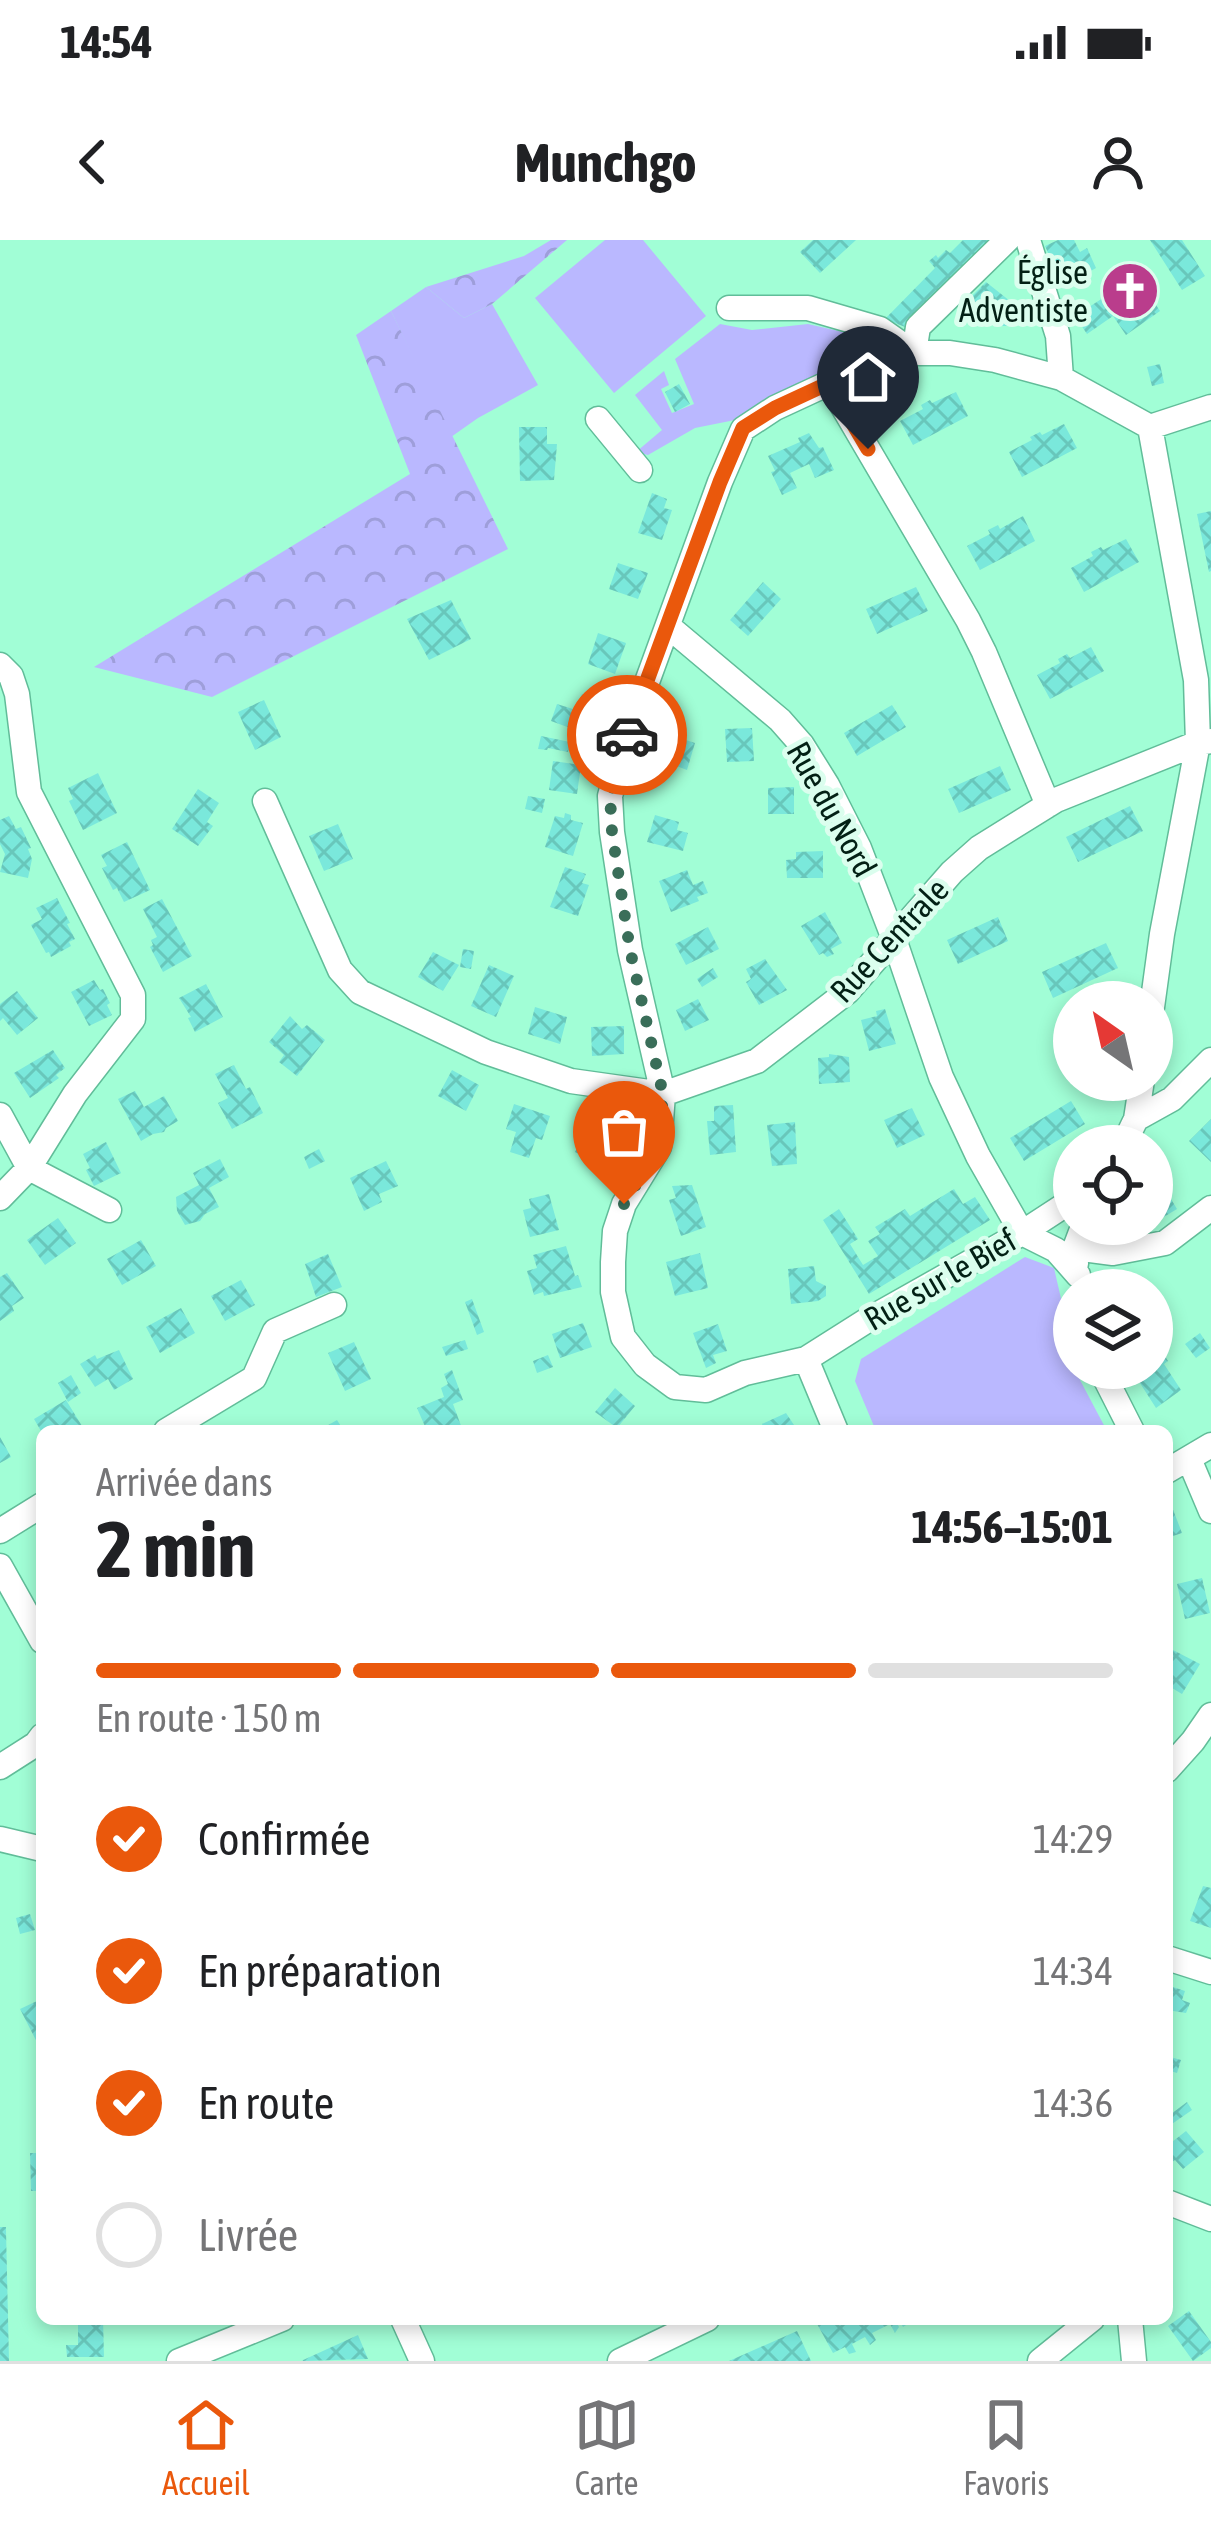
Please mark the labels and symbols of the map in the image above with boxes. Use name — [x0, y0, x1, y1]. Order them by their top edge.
place label: Église Adventiste — [959, 253, 1088, 329]
church icon: Église Adventiste — [1099, 260, 1161, 322]
pin — [817, 326, 919, 449]
courier — [567, 675, 687, 795]
street label: Rue du Nord — [779, 735, 885, 883]
street label: Rue Centrale — [822, 870, 956, 1010]
north arrow — [1053, 981, 1173, 1101]
pin — [573, 1081, 675, 1204]
street label: Rue sur le Bief — [857, 1220, 1023, 1338]

